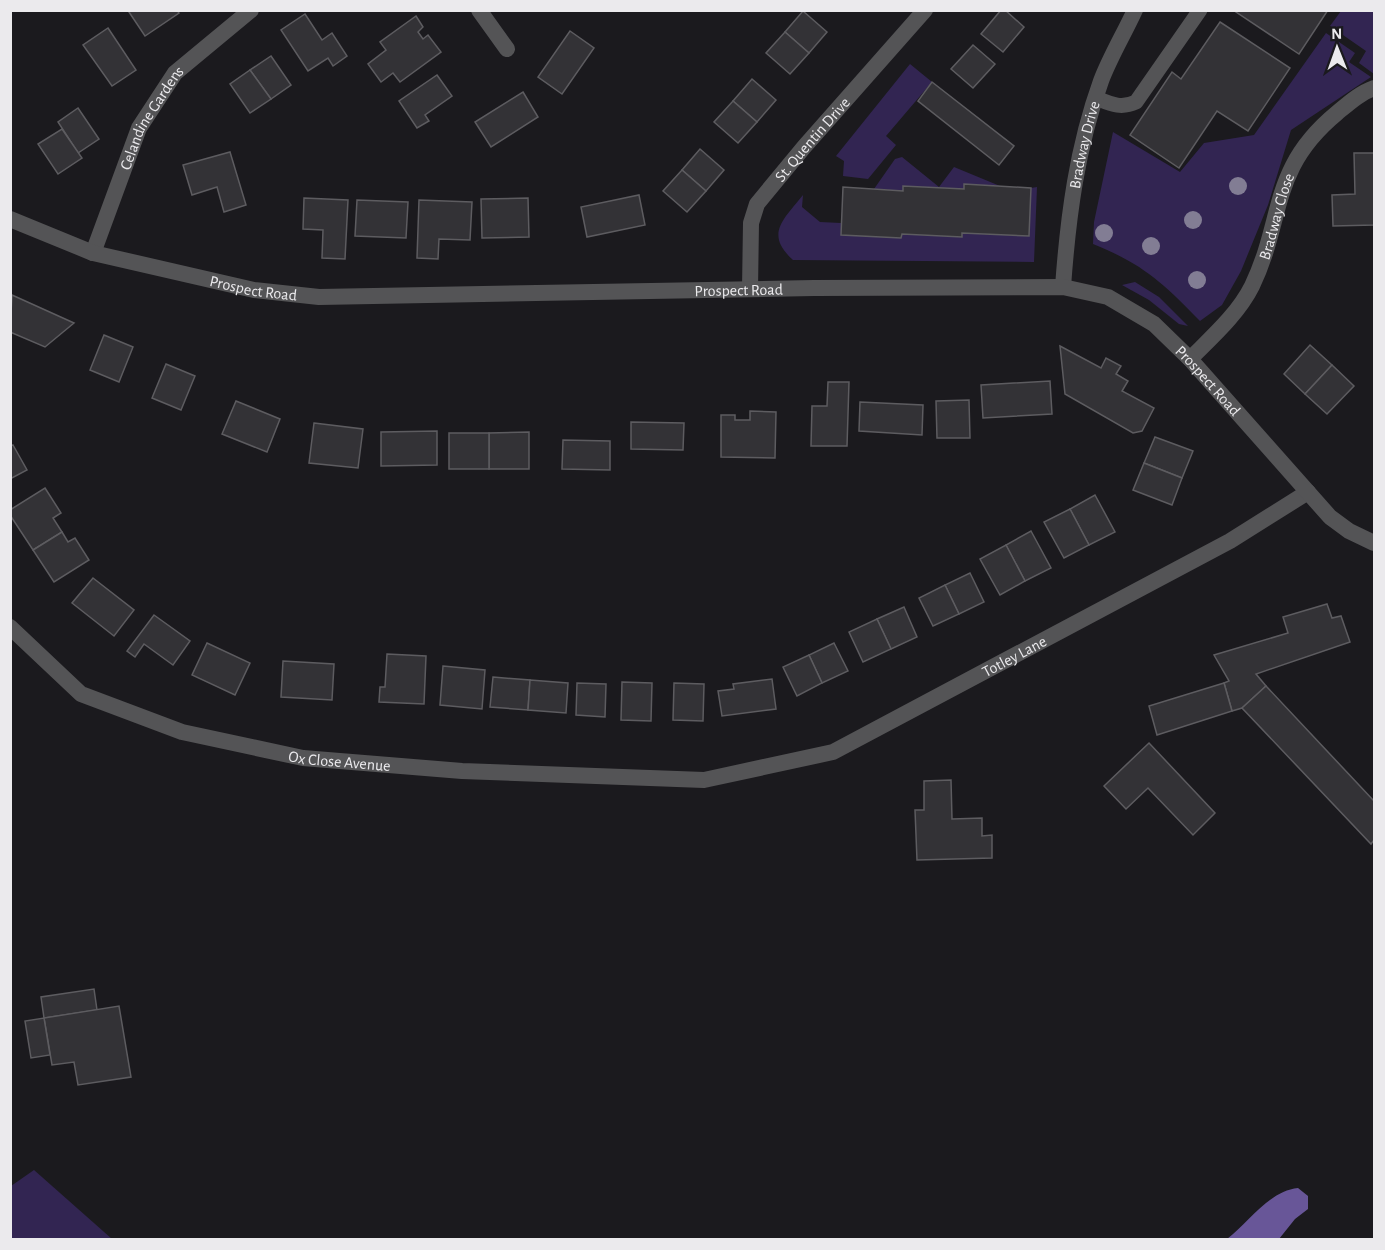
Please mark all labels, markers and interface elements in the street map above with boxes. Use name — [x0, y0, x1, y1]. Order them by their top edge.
north arrow — [1307, 18, 1367, 78]
text: N — [1331, 26, 1342, 42]
street label: Celandine Gardens — [117, 63, 187, 172]
street label: St. Quentin Drive — [772, 94, 853, 185]
street label: Bradway Drive — [1067, 99, 1103, 190]
street label: Bradway Close — [1256, 171, 1297, 262]
street label: Prospect Road — [208, 273, 298, 304]
street label: Prospect Road — [694, 282, 783, 299]
street label: Prospect Road — [1172, 343, 1243, 419]
street label: Totley Lane — [980, 633, 1049, 680]
street label: Ox Close Avenue — [287, 748, 391, 774]

